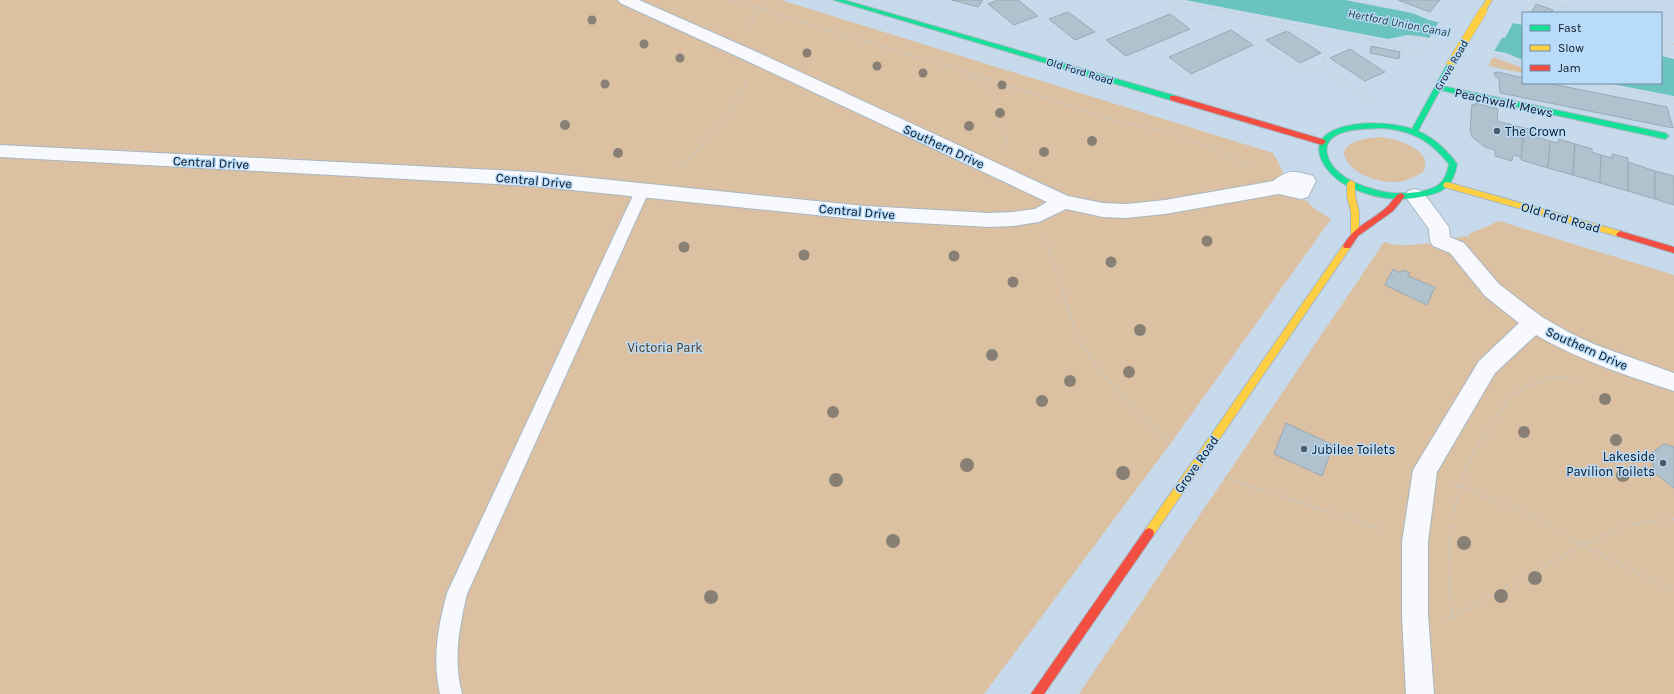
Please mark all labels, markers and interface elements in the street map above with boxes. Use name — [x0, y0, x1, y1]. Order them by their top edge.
water label: Hertford Union Canal — [1347, 6, 1451, 40]
legend — [1522, 12, 1662, 84]
text: Fast — [1558, 21, 1582, 35]
street label: Grove Road — [1432, 38, 1471, 93]
text: Slow — [1558, 41, 1584, 55]
street label: Old Ford Road — [1045, 55, 1115, 88]
text: Jam — [1558, 61, 1581, 75]
street label: Peachwalk Mews — [1453, 85, 1555, 120]
street label: Southern Drive — [901, 121, 987, 172]
place label: The Crown — [1505, 124, 1566, 139]
marker: The Crown — [1492, 126, 1502, 136]
street label: Central Drive — [172, 153, 250, 172]
street label: Central Drive — [495, 170, 573, 191]
street label: Old Ford Road — [1519, 199, 1602, 236]
street label: Central Drive — [818, 201, 896, 222]
street label: Southern Drive — [1543, 324, 1630, 373]
park label: Victoria Park — [627, 340, 703, 355]
street label: Grove Road — [1171, 433, 1222, 496]
place label: Jubilee Toilets — [1312, 442, 1395, 457]
marker: Jubilee Toilets — [1299, 444, 1309, 454]
place label: Lakeside Pavilion Toilets — [1566, 449, 1655, 479]
marker: Lakeside Pavilion Toilets — [1658, 458, 1668, 468]

